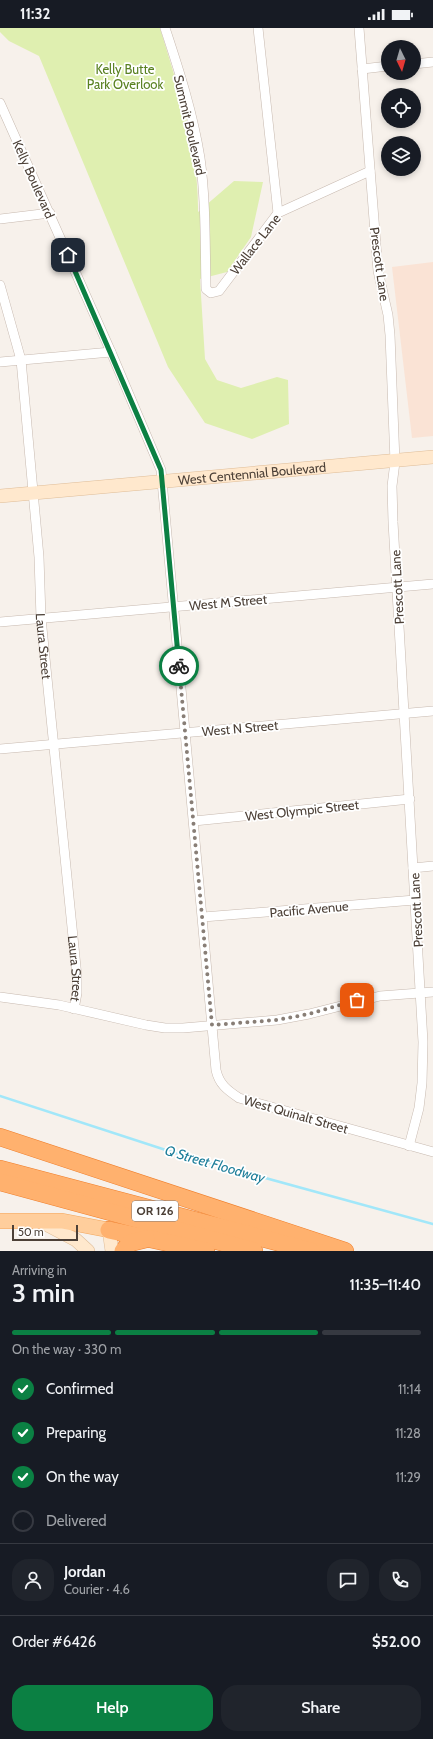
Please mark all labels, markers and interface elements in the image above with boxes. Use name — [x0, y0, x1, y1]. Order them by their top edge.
text: 11:32 — [20, 5, 50, 23]
north arrow — [381, 40, 421, 80]
map controls — [381, 40, 421, 176]
park label: Kelly Butte Park Overlook — [87, 61, 163, 92]
street label: Summit Boulevard — [171, 73, 209, 177]
button: locate — [381, 88, 421, 128]
button: layers — [381, 136, 421, 176]
street label: Kelly Boulevard — [10, 137, 58, 221]
street label: Wallace Lane — [226, 210, 284, 277]
street label: Prescott Lane — [367, 226, 393, 302]
pin — [51, 238, 85, 272]
icon: home — [57, 244, 79, 266]
street label: West Centennial Boulevard — [177, 459, 327, 488]
street label: Prescott Lane — [387, 549, 407, 625]
street label: West M Street — [188, 591, 268, 613]
street label: Laura Street — [33, 613, 55, 680]
courier — [159, 646, 199, 686]
icon: bike — [168, 655, 190, 677]
street label: West N Street — [201, 717, 279, 739]
street label: West Olympic Street — [244, 796, 360, 824]
street label: Prescott Lane — [406, 872, 426, 948]
street label: Pacific Avenue — [269, 898, 350, 920]
street label: Laura Street — [65, 935, 85, 1004]
pin — [340, 983, 374, 1017]
icon: bag — [346, 989, 368, 1011]
street label: West Quinalt Street — [242, 1091, 351, 1137]
water label: Q Street Floodway — [163, 1141, 268, 1187]
road number: OR 126 — [132, 1201, 178, 1221]
scale bar — [12, 1223, 78, 1242]
text: 50 m — [18, 1225, 44, 1239]
text: Arriving in — [12, 1262, 67, 1278]
text: 11:35–11:40 — [349, 1276, 421, 1294]
text: 3 min — [12, 1277, 75, 1309]
text: On the way · 330 m — [12, 1341, 121, 1357]
icon: check — [12, 1378, 34, 1400]
text: Confirmed — [46, 1380, 114, 1398]
text: 11:14 — [398, 1381, 421, 1397]
icon: check — [12, 1422, 34, 1444]
text: Preparing — [46, 1424, 106, 1442]
text: 11:28 — [395, 1425, 421, 1441]
icon: check — [12, 1466, 34, 1488]
text: On the way — [46, 1468, 119, 1486]
text: 11:29 — [396, 1469, 421, 1485]
text: Delivered — [46, 1512, 107, 1530]
button: person — [12, 1559, 54, 1601]
button: chat — [327, 1559, 369, 1601]
button: phone — [379, 1559, 421, 1601]
text: Jordan — [64, 1563, 106, 1581]
text: Courier · 4.6 — [64, 1581, 130, 1597]
text: Order #6426 — [12, 1633, 96, 1651]
text: $52.00 — [372, 1633, 421, 1651]
button: Help — [12, 1685, 213, 1731]
button: Share — [221, 1685, 421, 1731]

